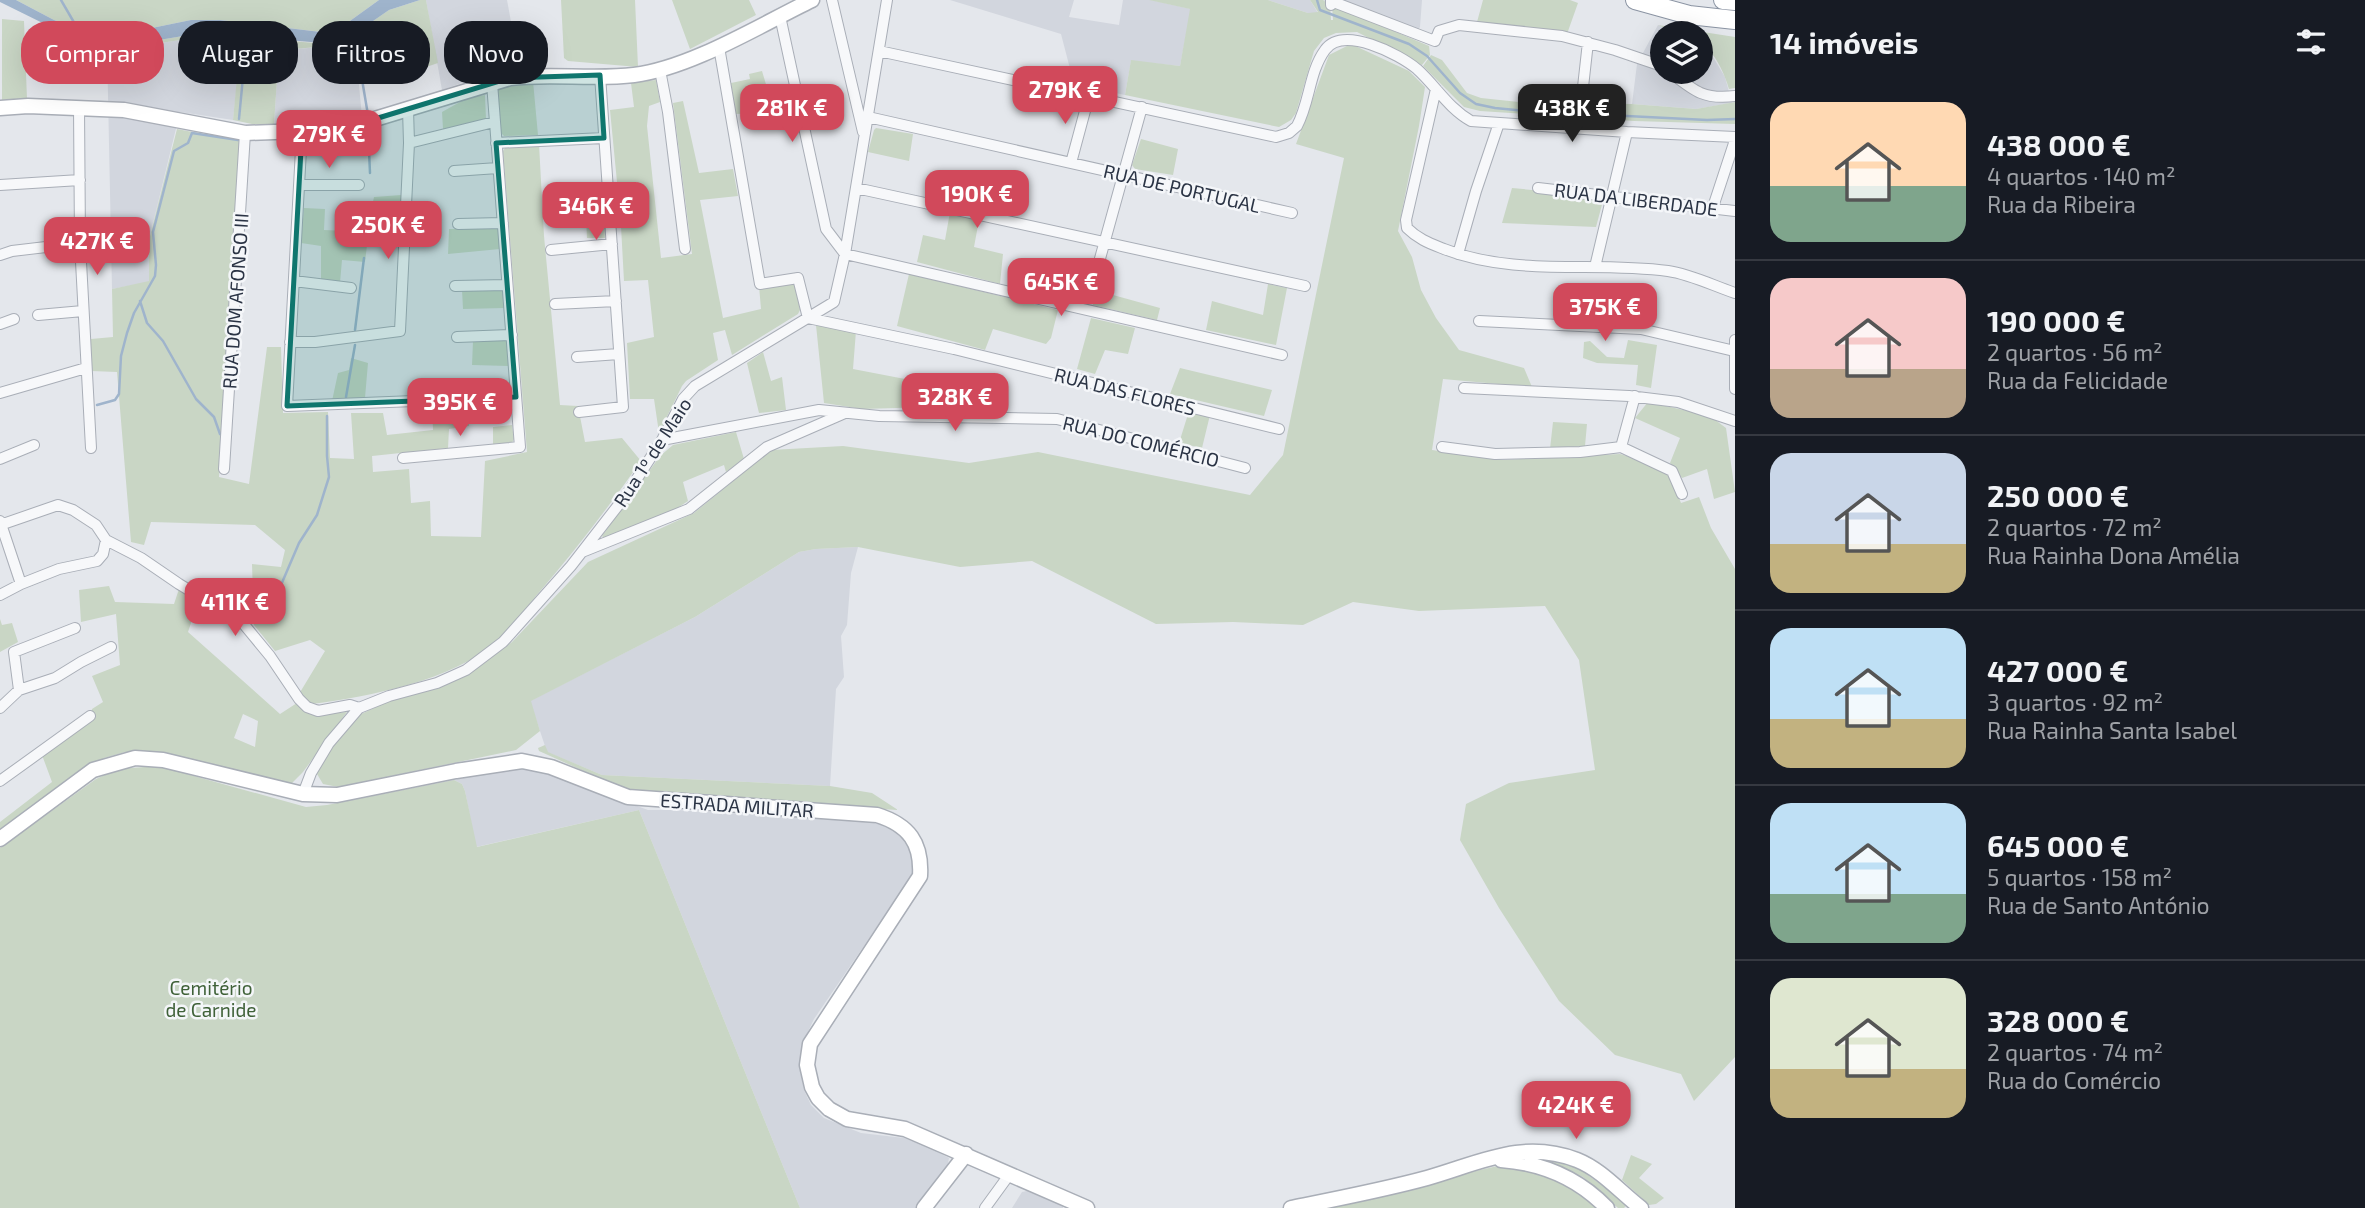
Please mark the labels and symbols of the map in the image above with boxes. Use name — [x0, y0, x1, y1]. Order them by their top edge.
pin: 279K € — [1008, 66, 1122, 126]
pin: 281K € — [735, 85, 849, 144]
pin: 438K € — [1515, 85, 1629, 144]
pin: 279K € — [272, 110, 386, 170]
street label: RUA DE PORTUGAL — [1101, 159, 1263, 217]
pin: 190K € — [920, 170, 1034, 230]
street label: RUA DA LIBERDADE — [1553, 178, 1719, 220]
pin: 346K € — [539, 182, 653, 242]
pin: 250K € — [331, 202, 445, 261]
street label: RUA DOM AFONSO III — [217, 212, 253, 390]
pin: 427K € — [40, 218, 154, 277]
pin: 645K € — [1004, 258, 1118, 318]
pin: 375K € — [1548, 284, 1662, 343]
street label: RUA DAS FLORES — [1052, 362, 1198, 420]
pin: 328K € — [898, 374, 1012, 433]
pin: 395K € — [403, 378, 517, 438]
street label: Rua 1º de Maio — [608, 393, 696, 511]
street label: RUA DO COMÉRCIO — [1060, 410, 1222, 472]
pin: 411K € — [178, 578, 292, 638]
street label: ESTRADA MILITAR — [659, 788, 815, 822]
park label: Cemitério de Carnide — [165, 976, 257, 1021]
pin: 424K € — [1519, 1082, 1633, 1141]

